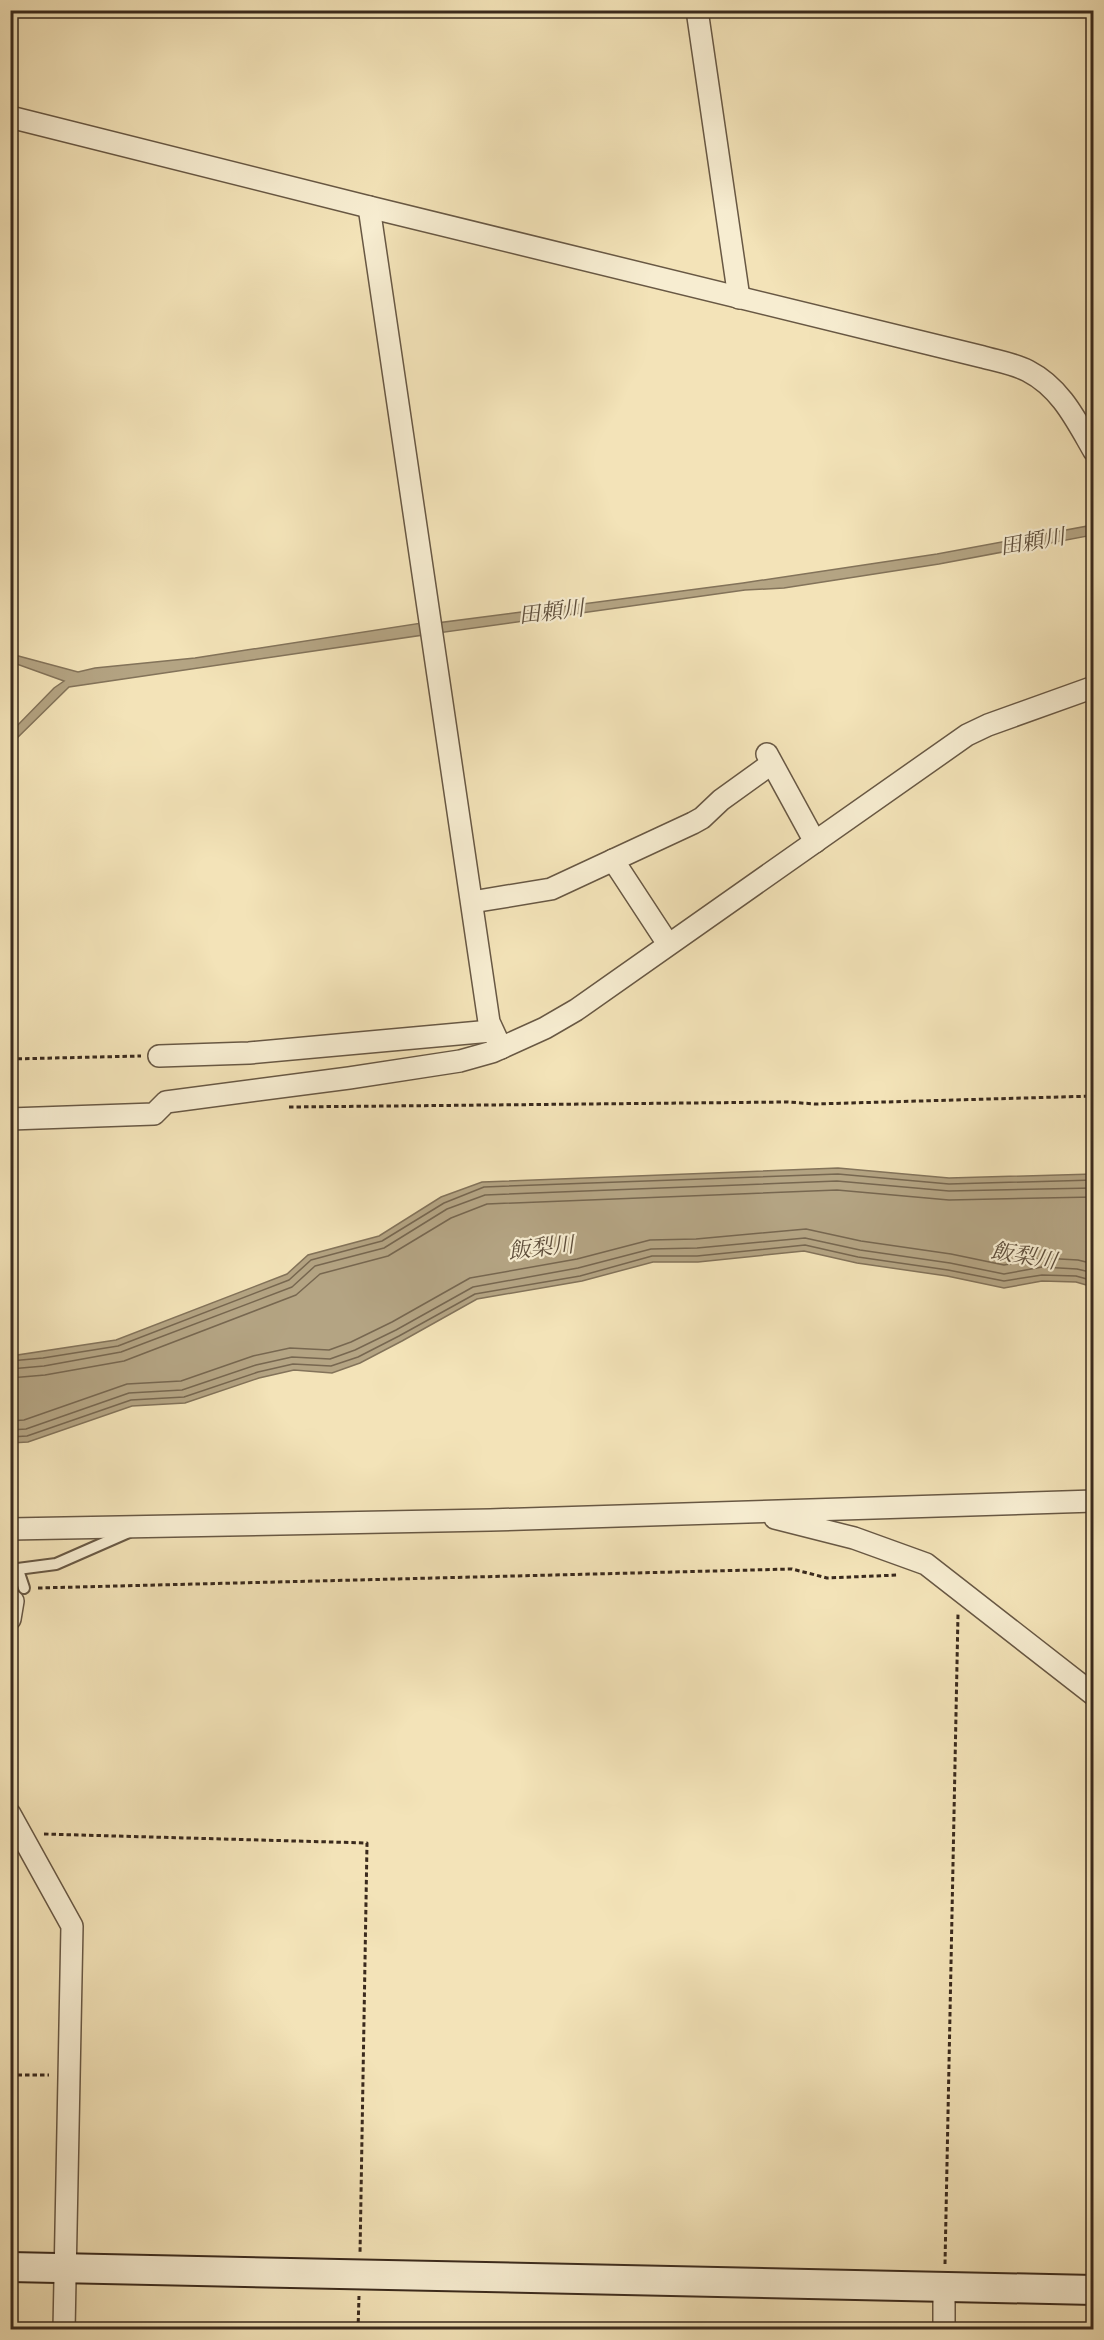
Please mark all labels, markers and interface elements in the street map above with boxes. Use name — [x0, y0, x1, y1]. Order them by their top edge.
water label: 田頼川 — [997, 519, 1069, 562]
water label: 田頼川 — [516, 591, 588, 631]
water label: 飯梨川 — [507, 1227, 577, 1266]
water label: 飯梨川 — [989, 1234, 1061, 1277]

